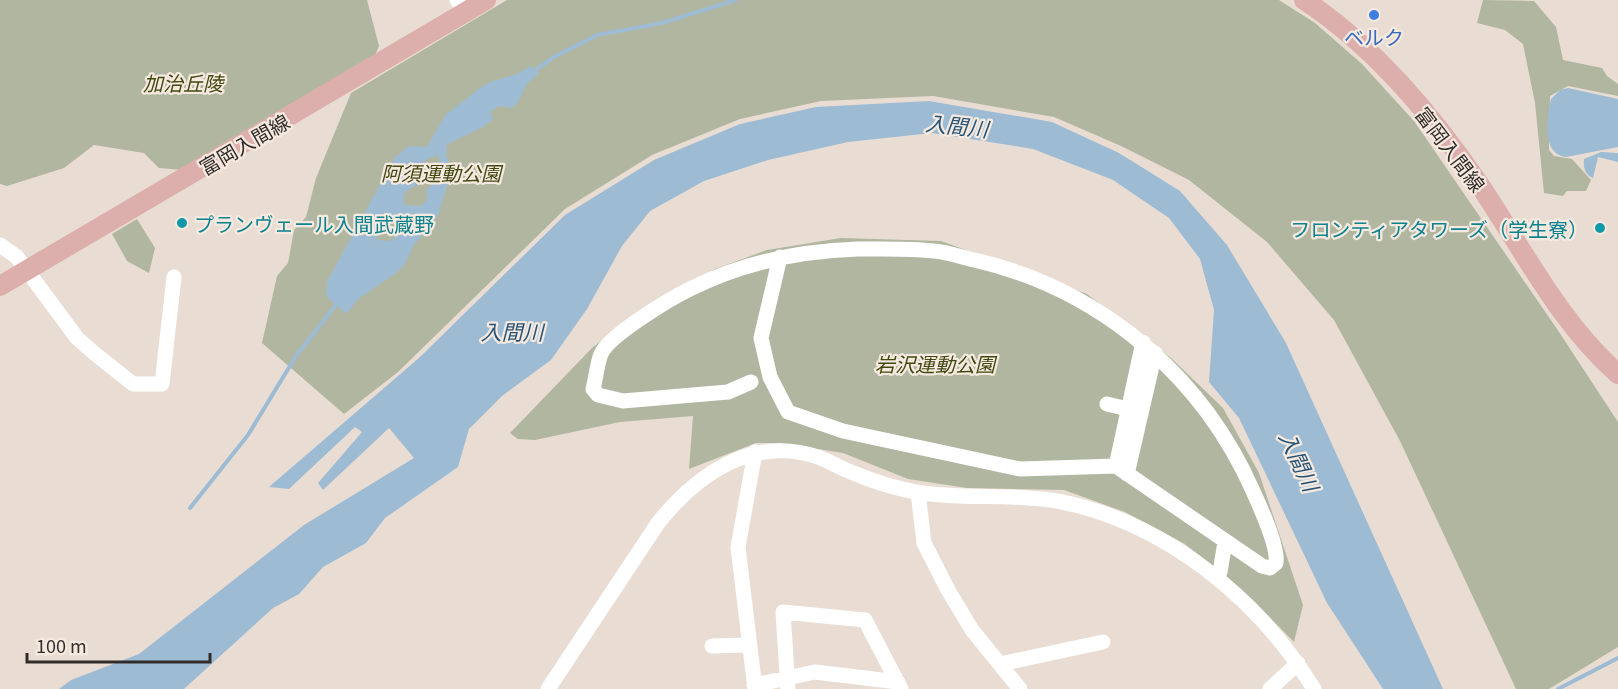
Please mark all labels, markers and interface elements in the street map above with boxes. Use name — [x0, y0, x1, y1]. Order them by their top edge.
marker: ベルク — [1367, 8, 1381, 22]
place label: ベルク — [1344, 22, 1404, 51]
park label: 加治丘陵 — [143, 68, 226, 97]
street label: 富岡入間線 — [1409, 100, 1493, 198]
street label: 富岡入間線 — [193, 106, 295, 182]
water label: 入間川 — [924, 107, 992, 143]
park label: 阿須運動公園 — [381, 158, 504, 187]
place label: プランヴェール入間武蔵野 — [194, 209, 434, 238]
place label: フロンティアタワーズ（学生寮） — [1290, 214, 1588, 243]
marker: プランヴェール入間武蔵野 — [175, 216, 189, 230]
marker: フロンティアタワーズ（学生寮） — [1593, 221, 1607, 235]
water label: 入間川 — [481, 316, 545, 346]
park label: 岩沢運動公園 — [875, 349, 998, 378]
water label: 入間川 — [1273, 426, 1328, 498]
scale bar — [27, 626, 210, 664]
text: 100 m — [36, 632, 87, 658]

